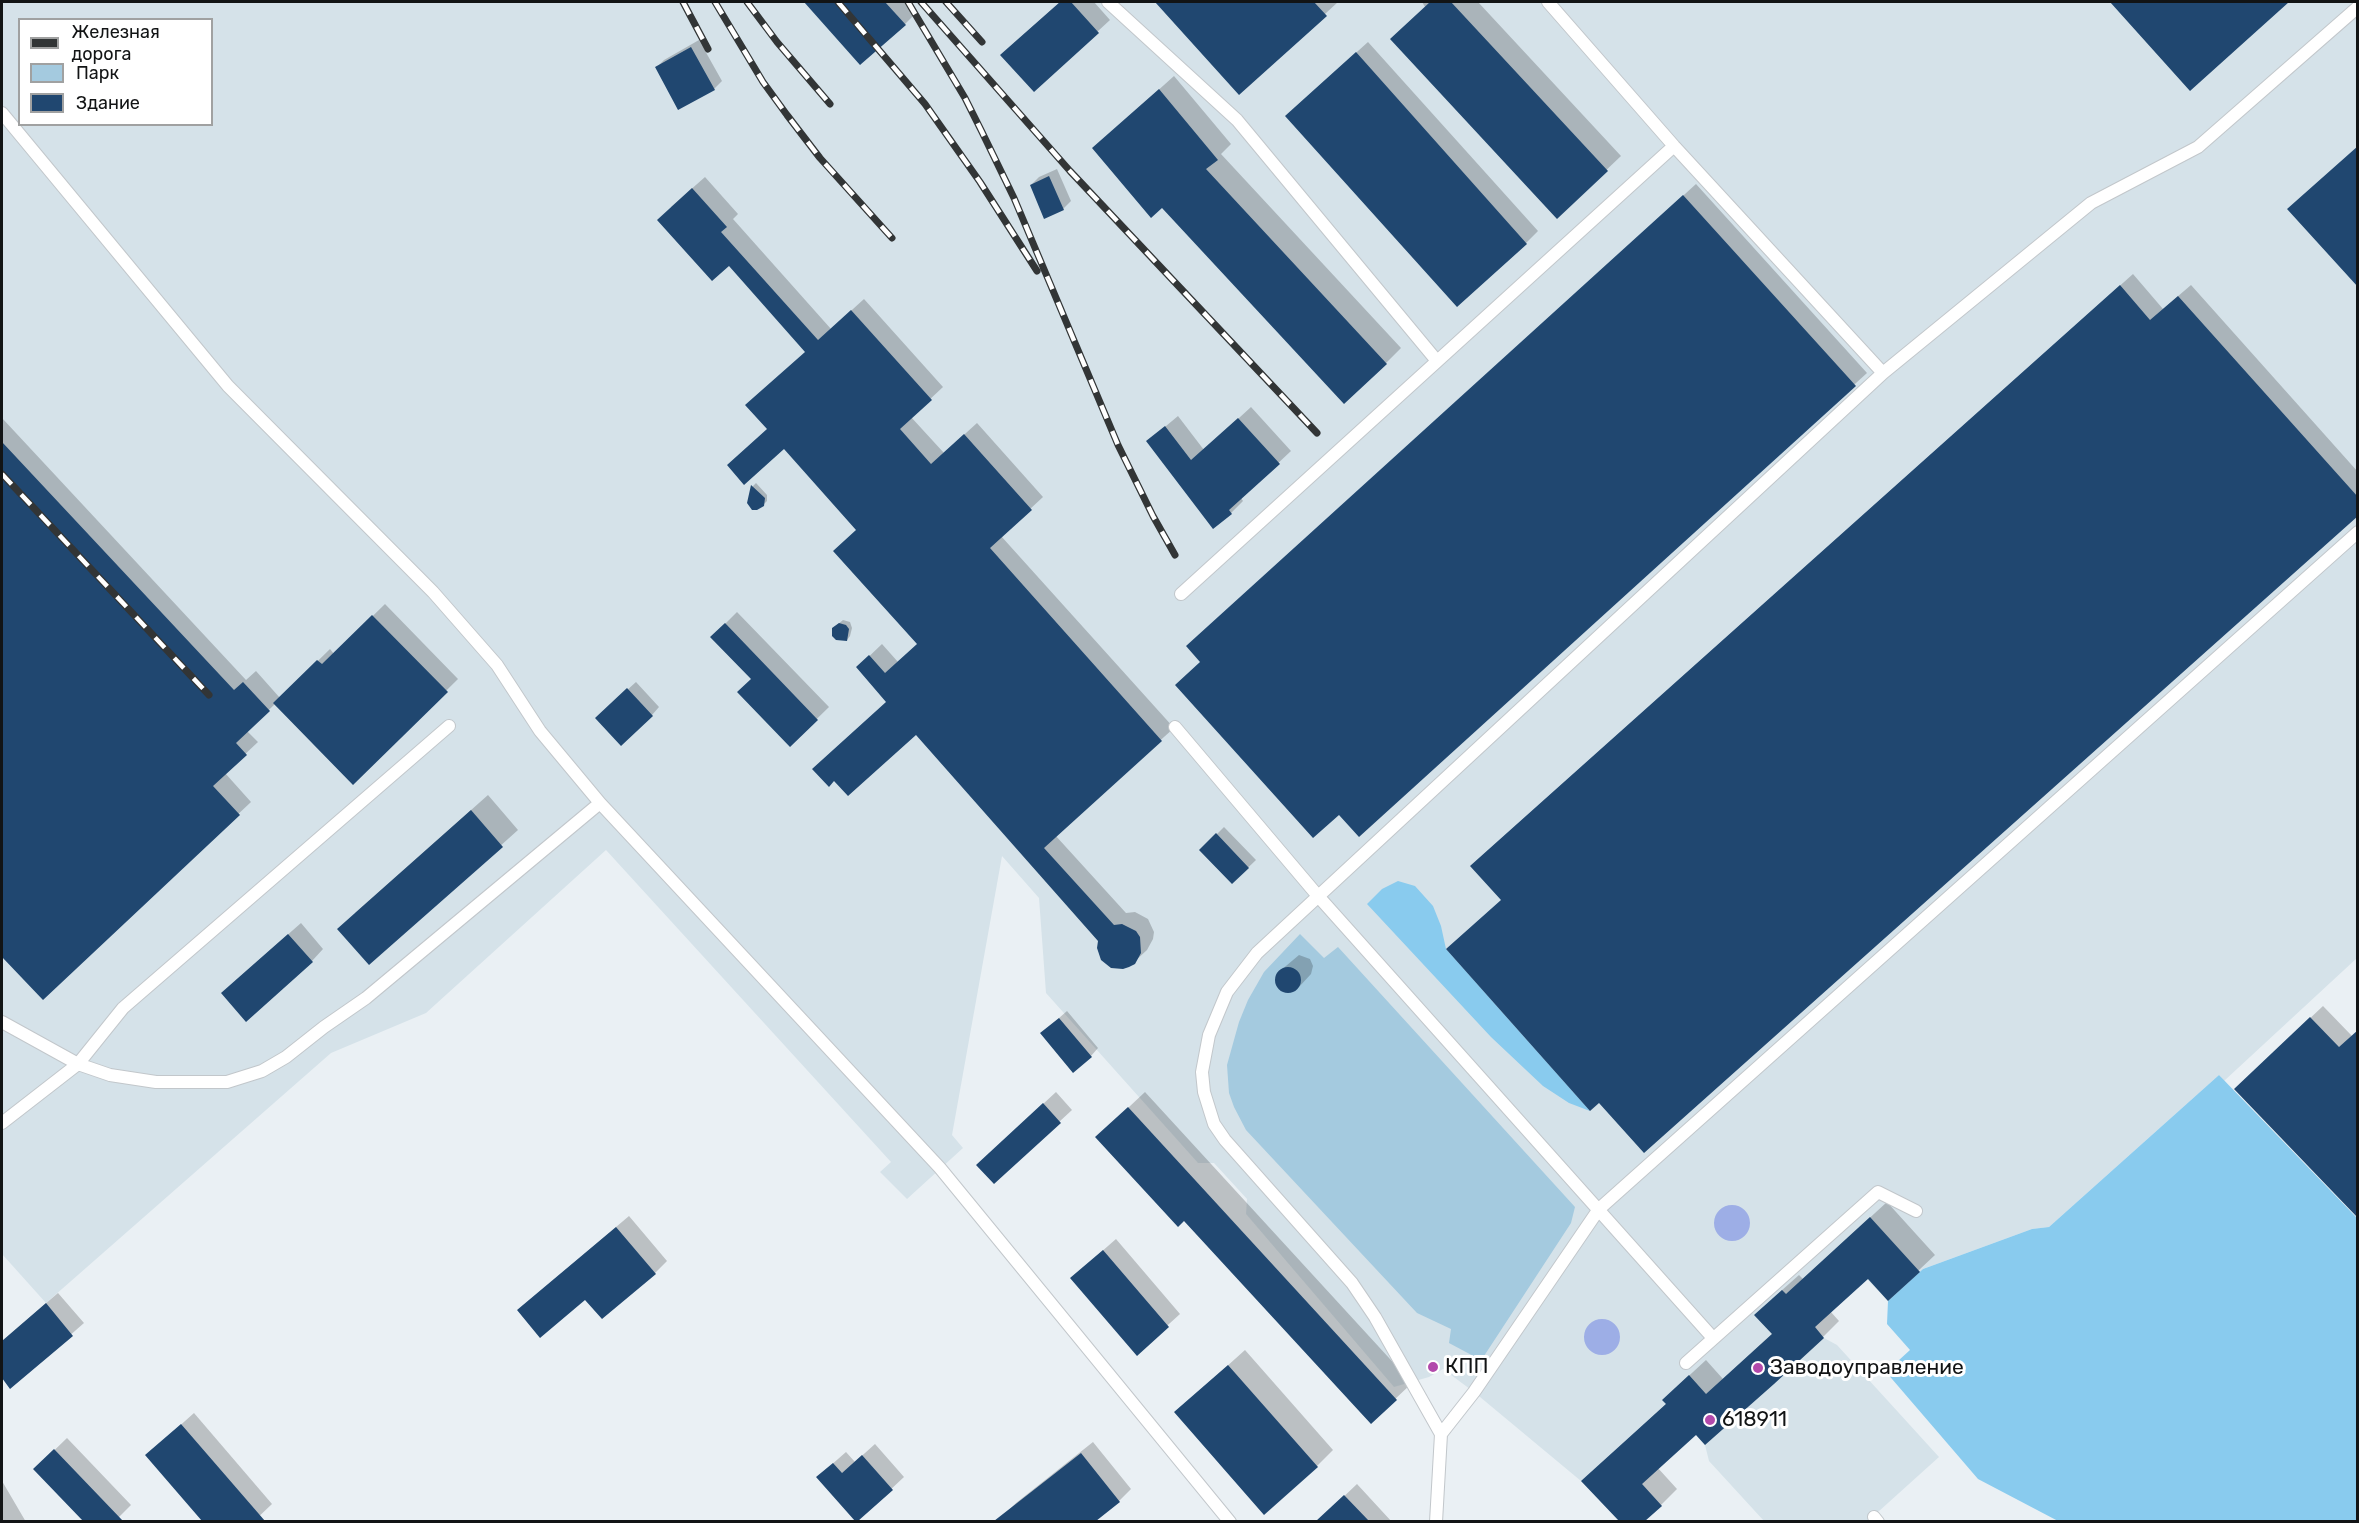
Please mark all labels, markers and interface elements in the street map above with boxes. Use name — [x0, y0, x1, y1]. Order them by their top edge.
legend — [18, 18, 213, 126]
text: Железная дорога — [71, 21, 160, 65]
text: Парк — [76, 62, 119, 84]
text: Здание — [76, 92, 140, 114]
place label: КПП — [1445, 1354, 1488, 1380]
place label: Заводоуправление — [1770, 1355, 1964, 1381]
marker: КПП — [1426, 1360, 1440, 1374]
marker: Заводоуправление — [1751, 1361, 1765, 1375]
place label: 618911 — [1722, 1407, 1787, 1433]
marker: 618911 — [1703, 1413, 1717, 1427]

